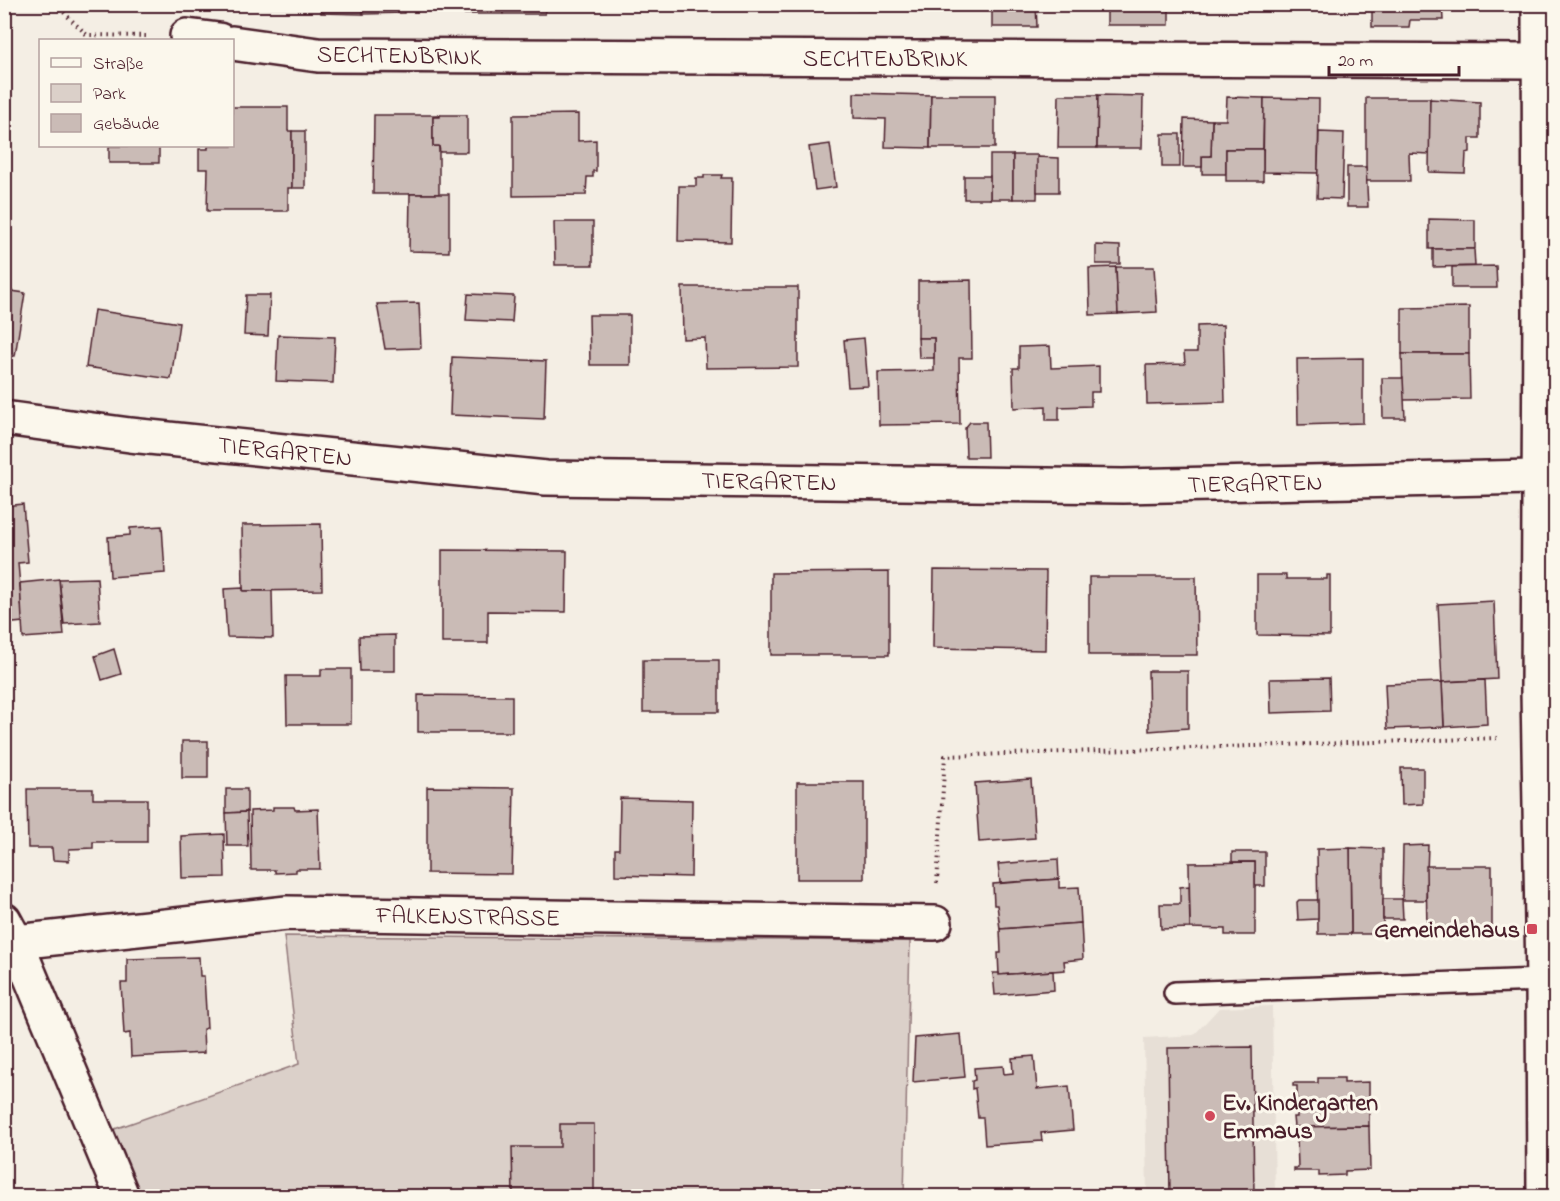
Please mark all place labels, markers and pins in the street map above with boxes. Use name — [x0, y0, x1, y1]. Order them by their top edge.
place label: Gemeindehaus — [1374, 914, 1520, 949]
marker: Gemeindehaus — [1525, 922, 1539, 936]
place label: Ev. Kindergarten Emmaus — [1222, 1087, 1378, 1150]
marker: Ev. Kindergarten Emmaus — [1203, 1109, 1217, 1123]

